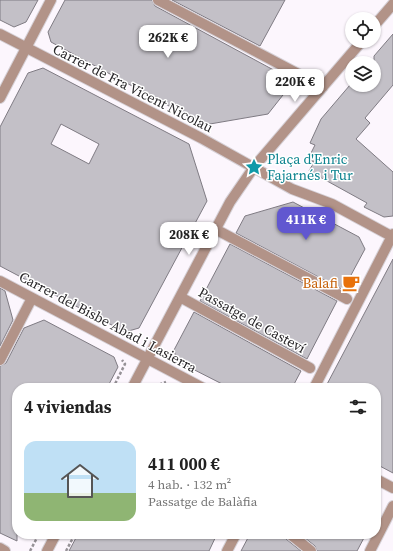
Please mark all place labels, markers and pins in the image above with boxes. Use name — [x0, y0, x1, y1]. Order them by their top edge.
pin: 262K € — [135, 25, 201, 59]
pin: 220K € — [262, 69, 328, 103]
place label: Plaça d'Enric Fajarnés i Tur — [267, 149, 353, 185]
place icon: Plaça d'Enric Fajarnés i Tur — [244, 157, 264, 177]
pin: 411K € — [273, 207, 339, 241]
pin: 208K € — [156, 222, 222, 256]
place label: Balafi — [302, 273, 338, 293]
cafe icon: Balafi — [341, 273, 361, 293]

